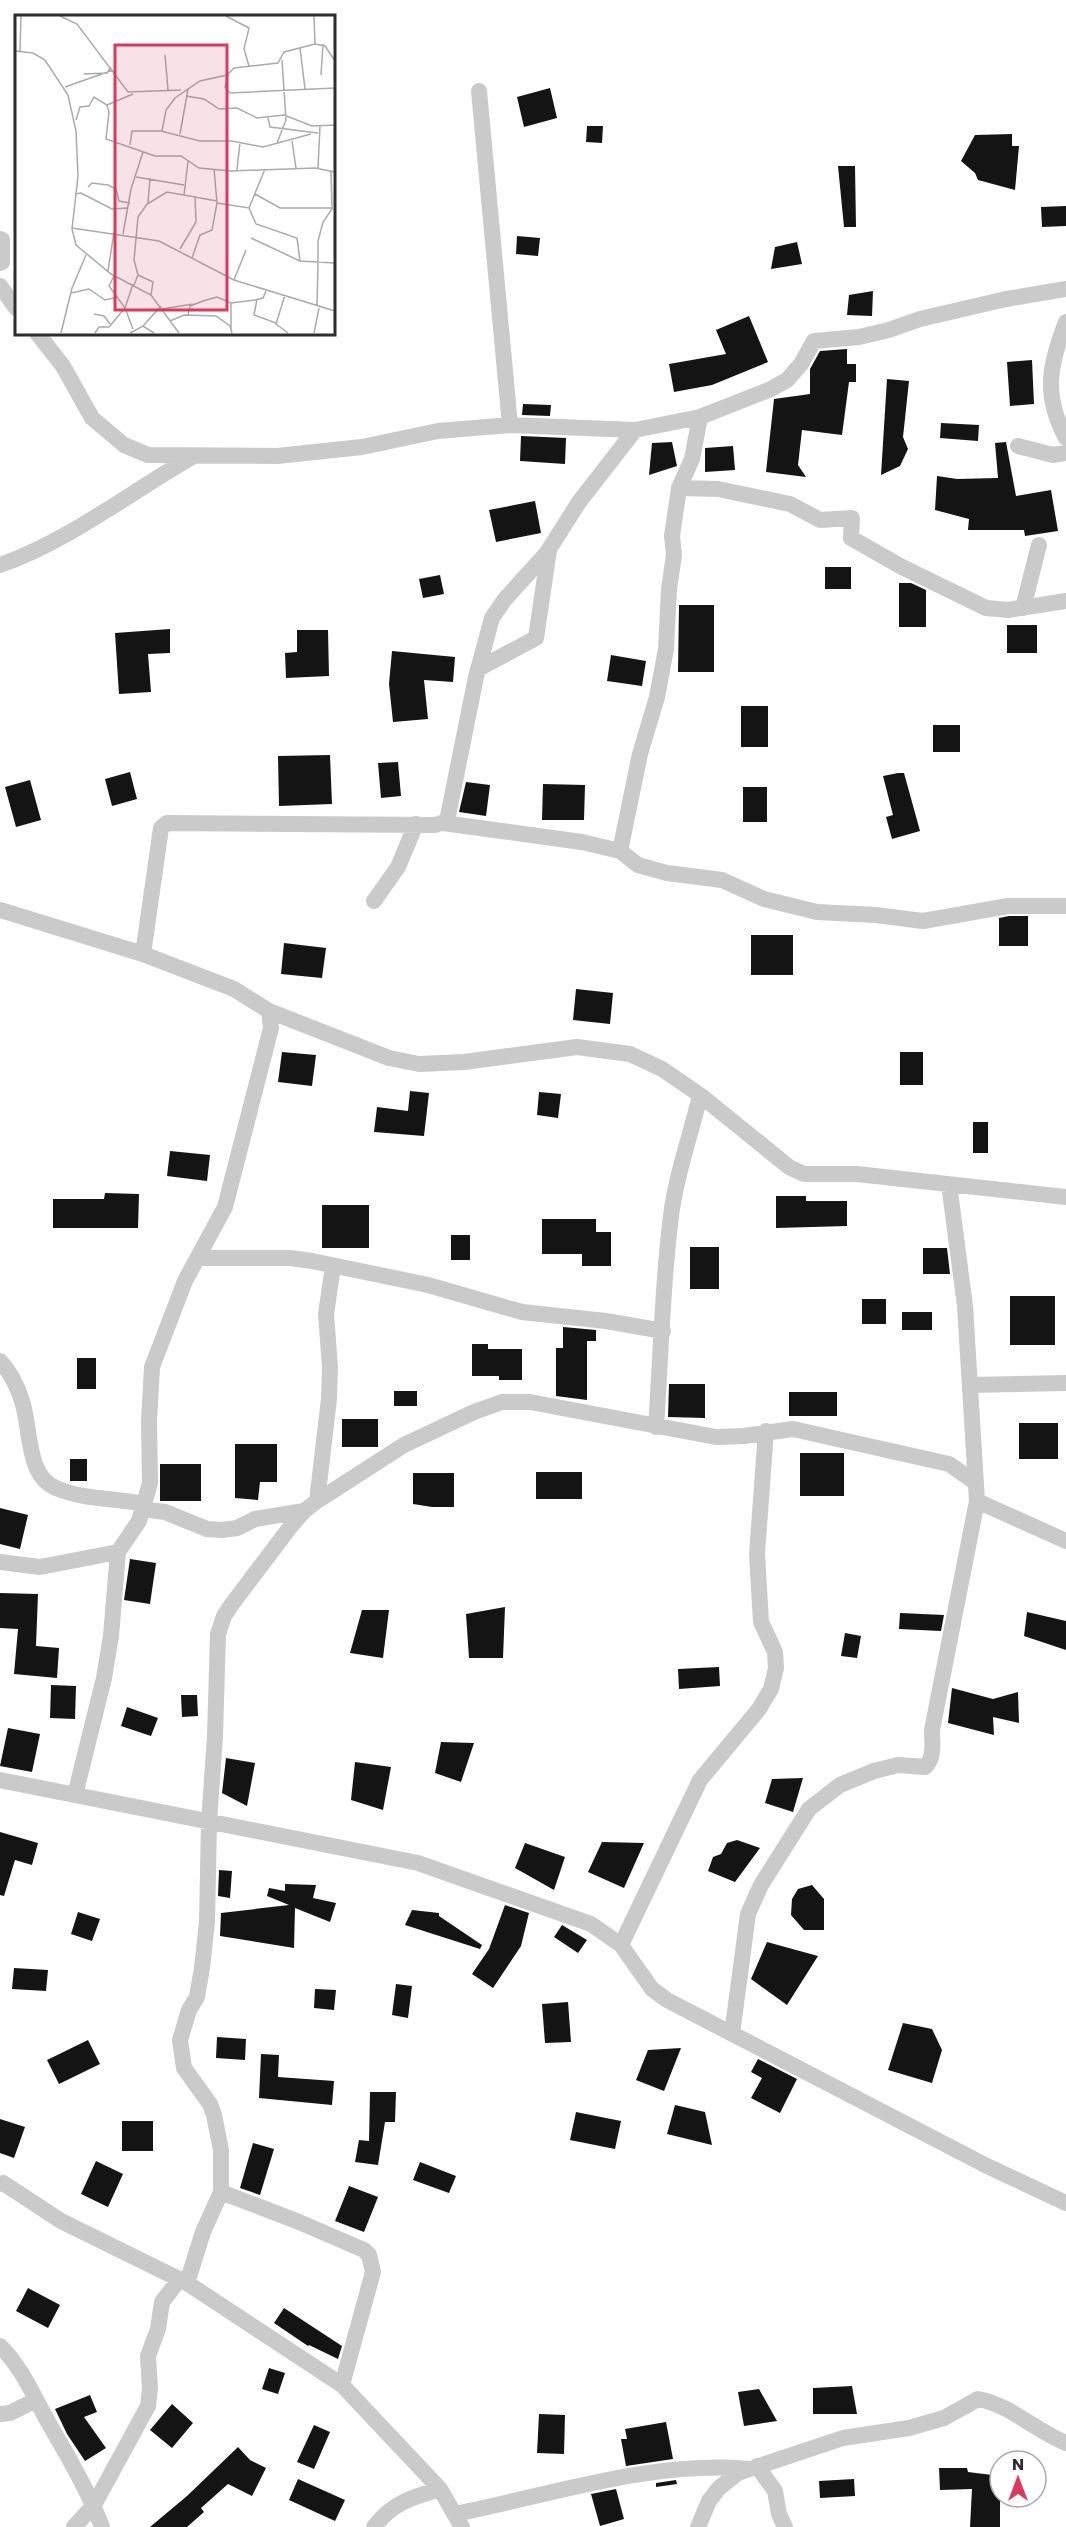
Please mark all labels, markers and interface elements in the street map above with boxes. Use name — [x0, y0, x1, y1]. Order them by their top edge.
inset map — [15, 15, 334, 334]
north arrow — [988, 2449, 1048, 2509]
text: N — [1012, 2453, 1024, 2476]

